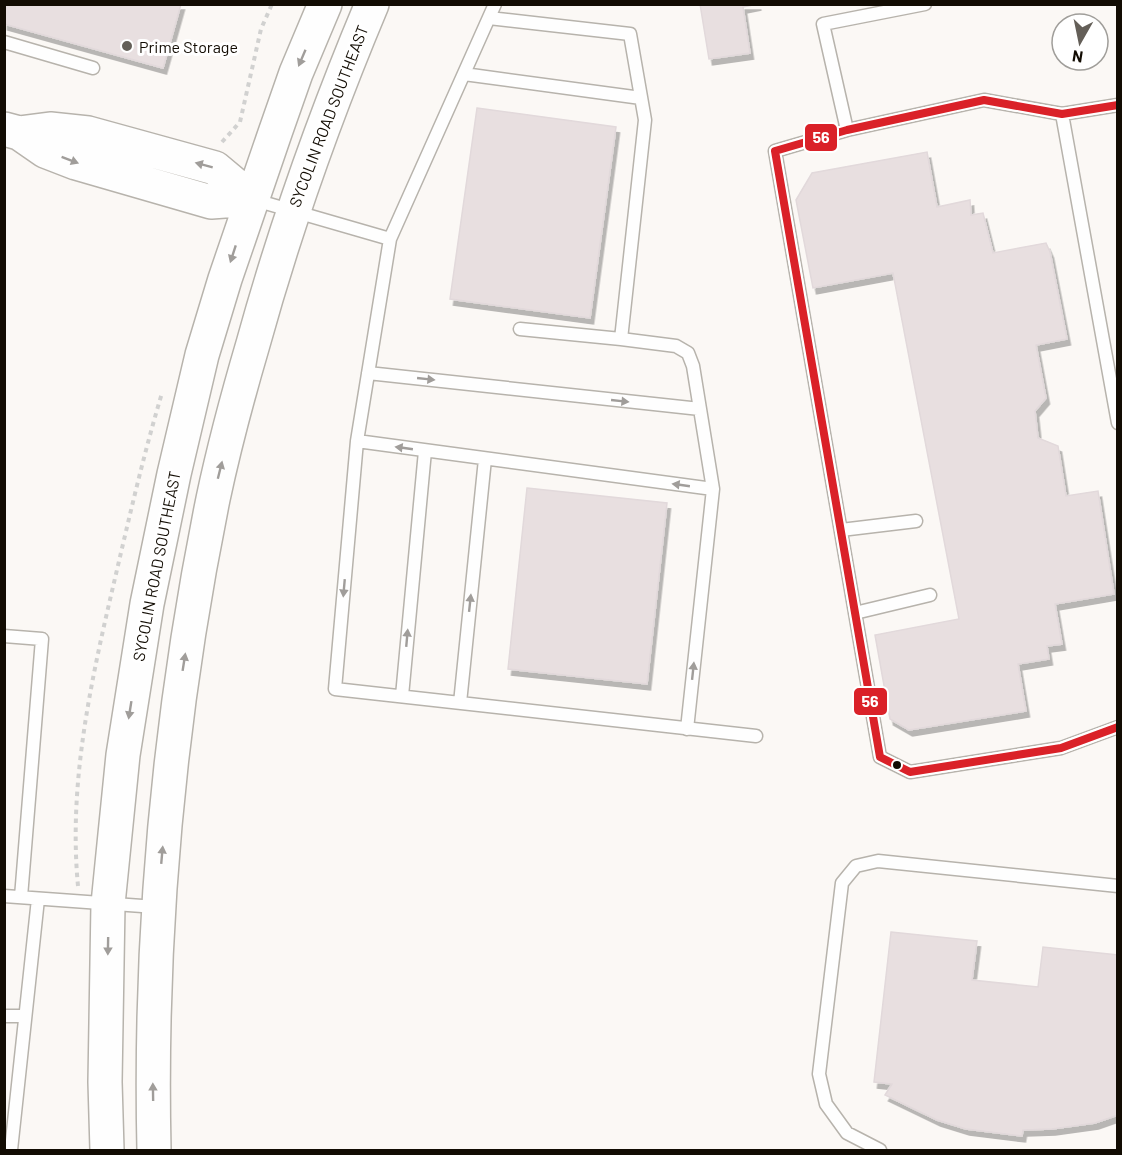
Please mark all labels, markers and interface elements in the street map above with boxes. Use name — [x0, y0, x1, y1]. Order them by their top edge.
north arrow — [1050, 12, 1110, 72]
street label: SYCOLIN ROAD SOUTHEAST — [284, 22, 372, 210]
place label: Prime Storage — [139, 37, 238, 56]
marker: Prime Storage — [120, 39, 134, 53]
text: N — [1071, 47, 1084, 68]
one-way arrow — [297, 50, 307, 68]
line badge: 56 — [804, 123, 838, 152]
text: 56 — [812, 127, 830, 146]
one-way arrow — [61, 156, 79, 166]
one-way arrow — [195, 160, 214, 170]
one-way arrow — [228, 245, 238, 263]
one-way arrow — [417, 374, 436, 384]
one-way arrow — [611, 396, 630, 405]
one-way arrow — [395, 443, 414, 452]
one-way arrow — [216, 461, 225, 479]
street label: SYCOLIN ROAD SOUTHEAST — [128, 469, 184, 663]
one-way arrow — [671, 480, 690, 489]
one-way arrow — [339, 579, 349, 598]
one-way arrow — [465, 594, 475, 613]
one-way arrow — [402, 629, 412, 648]
one-way arrow — [180, 652, 189, 671]
one-way arrow — [689, 662, 698, 681]
line badge: 56 — [853, 687, 888, 716]
text: 56 — [861, 691, 879, 710]
one-way arrow — [125, 701, 134, 720]
unlabelled marker — [891, 759, 903, 771]
one-way arrow — [157, 846, 166, 865]
one-way arrow — [103, 936, 113, 955]
one-way arrow — [148, 1083, 158, 1102]

